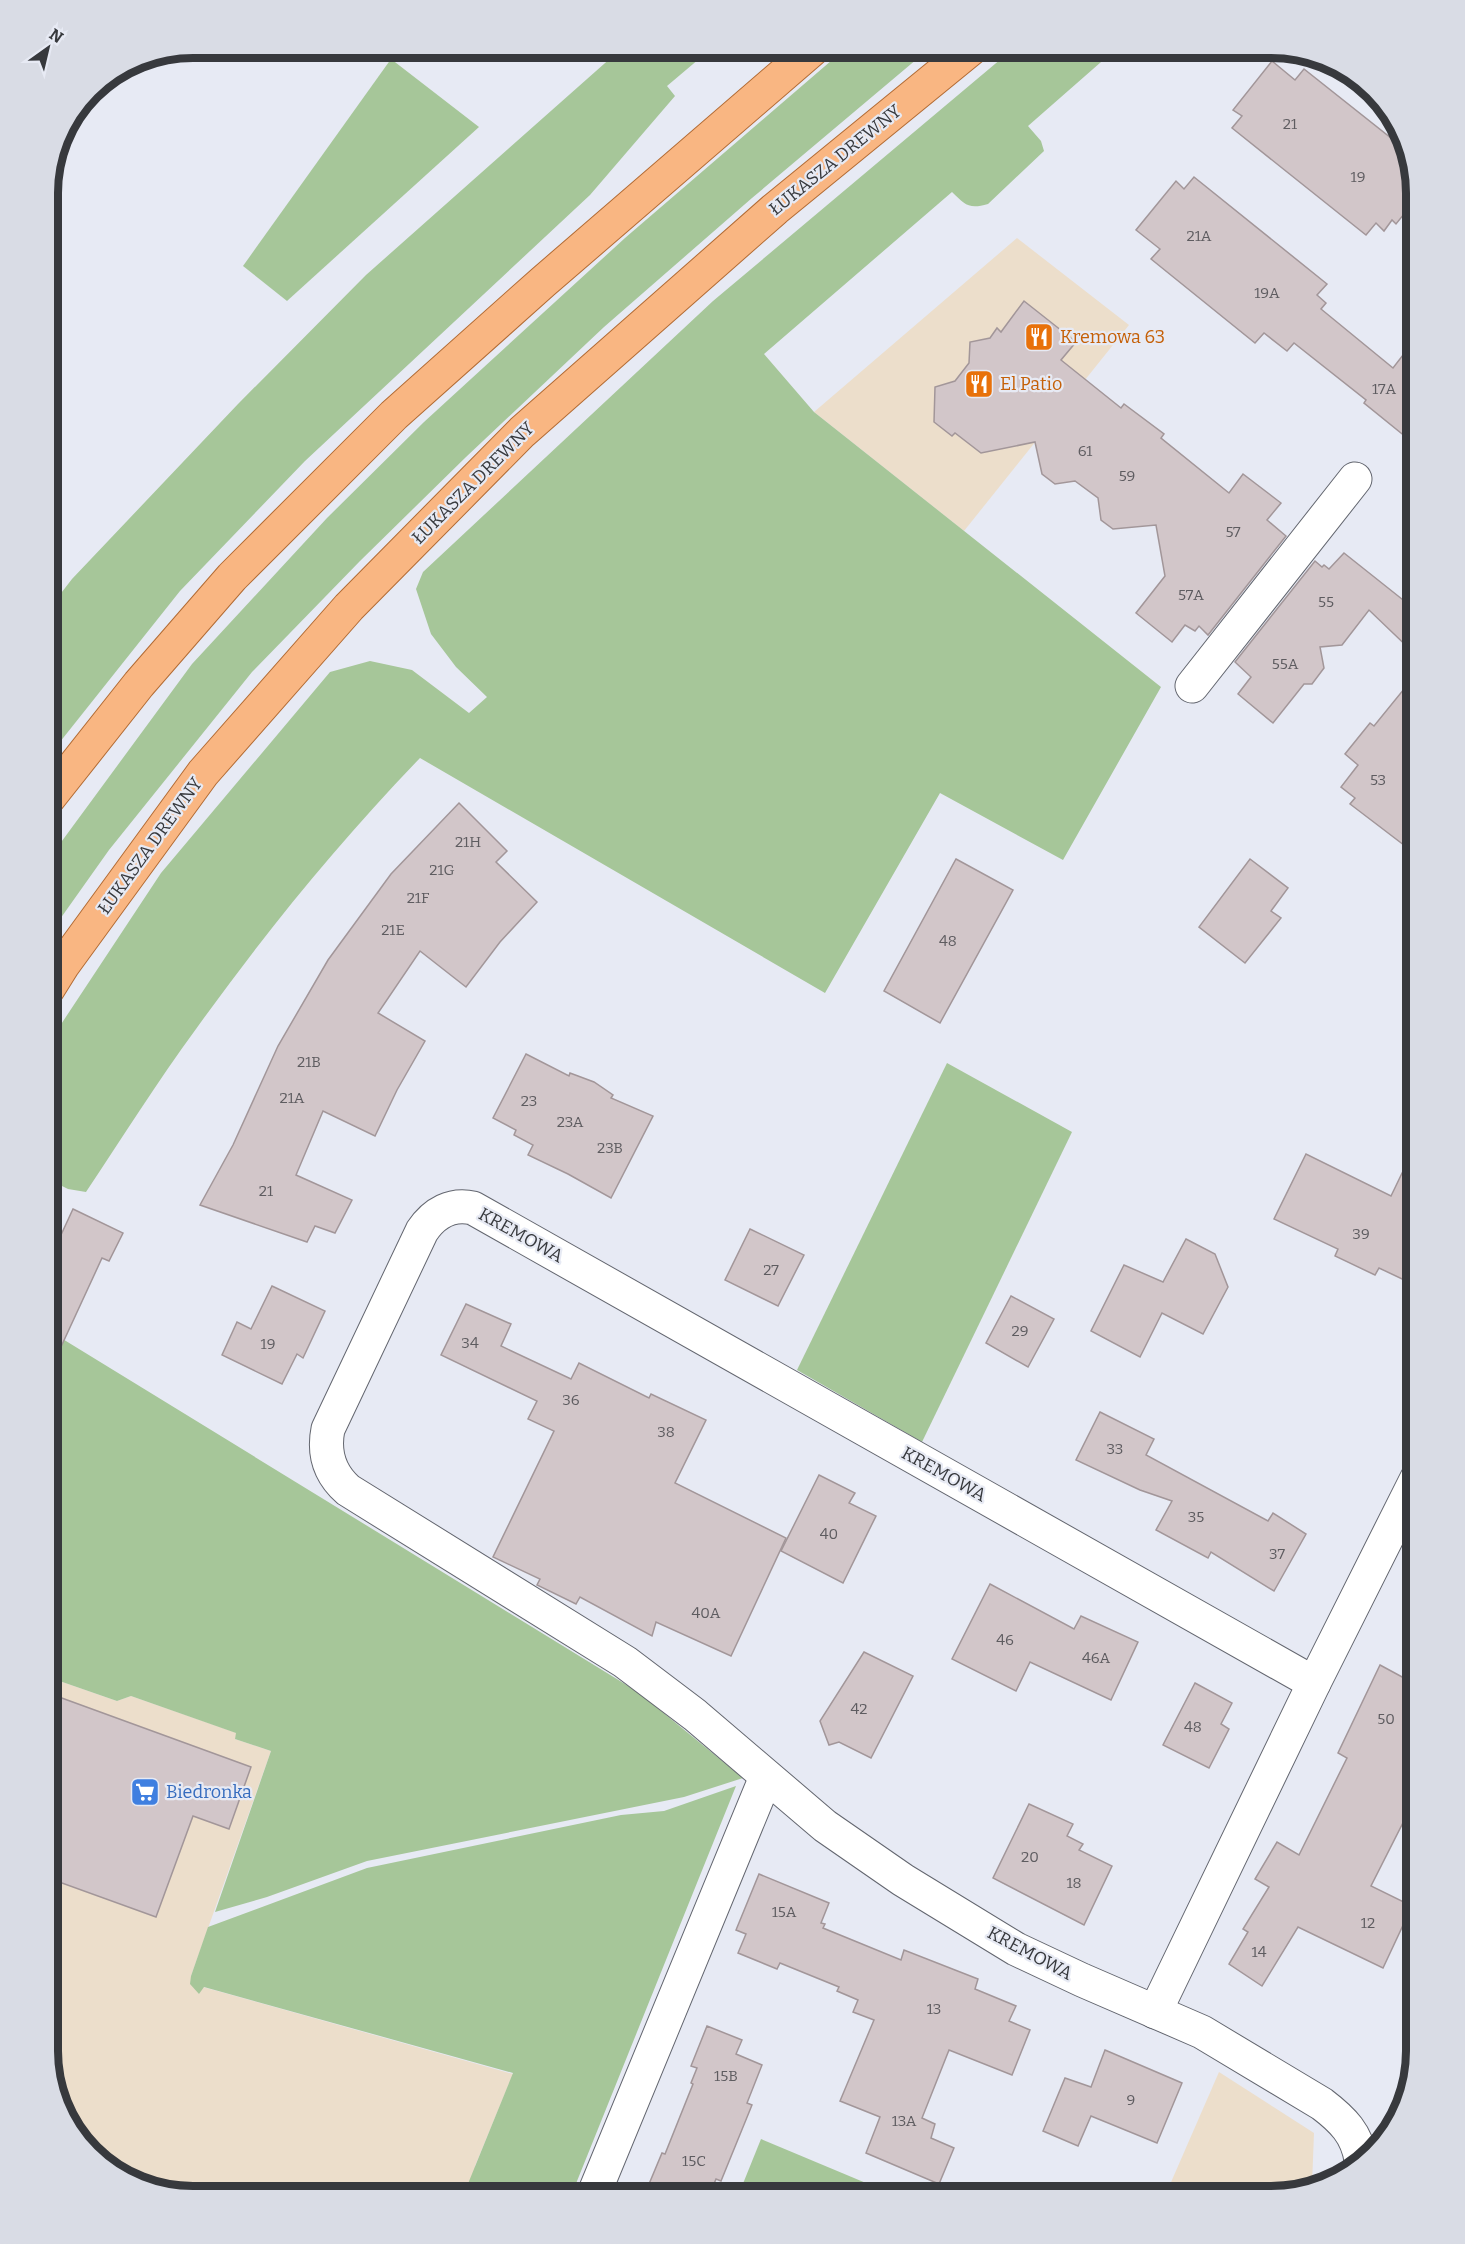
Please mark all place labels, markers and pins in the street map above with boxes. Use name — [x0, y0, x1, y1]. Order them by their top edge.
restaurant icon: Kremowa 63 — [1023, 321, 1055, 353]
place label: Kremowa 63 — [1060, 326, 1165, 348]
restaurant icon: El Patio — [963, 368, 995, 400]
place label: El Patio — [1000, 373, 1062, 395]
supermarket icon: Biedronka — [129, 1776, 161, 1808]
place label: Biedronka — [166, 1781, 252, 1803]

